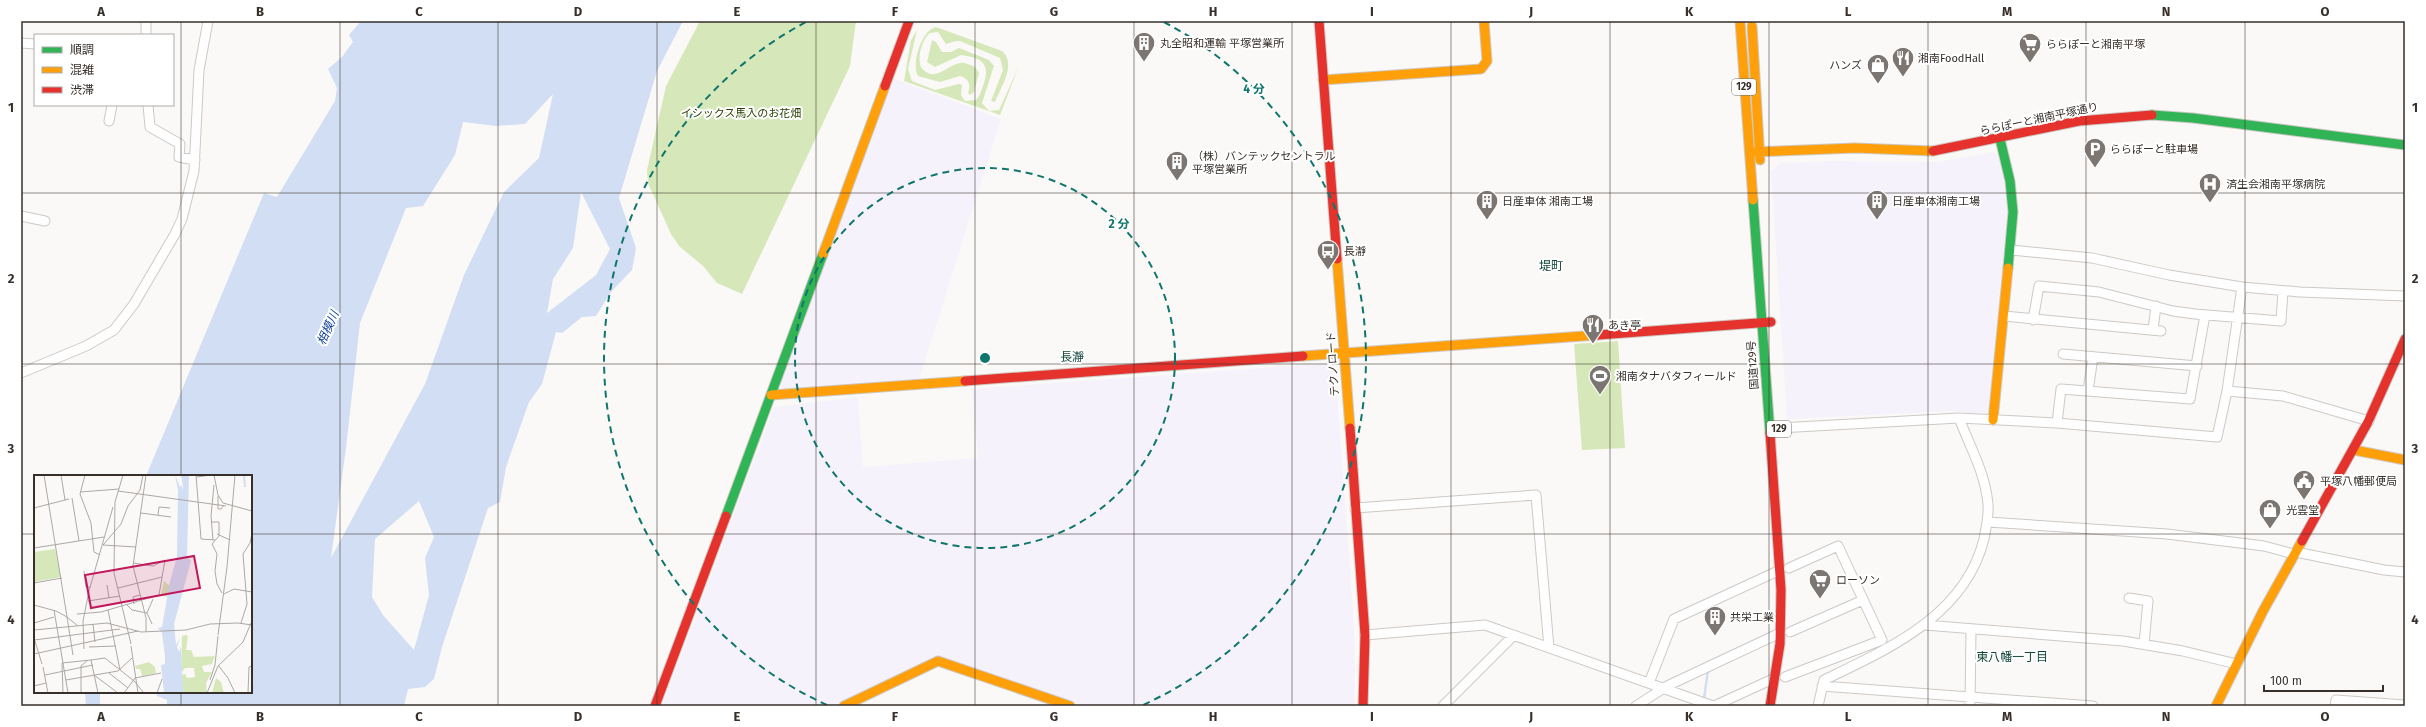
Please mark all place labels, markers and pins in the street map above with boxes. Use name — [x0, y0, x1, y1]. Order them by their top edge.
building icon: 丸全昭和運輸 平塚営業所 — [1131, 30, 1157, 63]
supermarket icon: ららぽーと湘南平塚 — [2017, 31, 2043, 64]
place label: 丸全昭和運輸 平塚営業所 — [1160, 37, 1285, 50]
place label: ららぽーと湘南平塚 — [2046, 38, 2145, 51]
restaurant icon: 湘南FoodHall — [1890, 45, 1916, 78]
shop icon: ハンズ — [1865, 52, 1891, 85]
place label: 湘南FoodHall — [1918, 52, 1984, 65]
place label: ハンズ — [1829, 59, 1862, 72]
parking icon: ららぽーと駐車場 — [2082, 136, 2108, 169]
place label: ららぽーと駐車場 — [2110, 143, 2198, 156]
building icon: （株）バンテックセントラル 平塚営業所 — [1164, 149, 1190, 182]
place label: （株）バンテックセントラル 平塚営業所 — [1192, 150, 1336, 176]
hospital icon: 済生会湘南平塚病院 — [2197, 171, 2223, 204]
place label: 済生会湘南平塚病院 — [2226, 178, 2325, 191]
building icon: 日産車体 湘南工場 — [1474, 188, 1500, 221]
building icon: 日産車体湘南工場 — [1864, 188, 1890, 221]
place label: 日産車体 湘南工場 — [1502, 195, 1593, 208]
place label: 日産車体湘南工場 — [1892, 195, 1980, 208]
bus stop icon: 長瀞 — [1315, 238, 1341, 271]
place label: 長瀞 — [1344, 245, 1366, 258]
restaurant icon: あき亭 — [1580, 312, 1606, 345]
place label: あき亭 — [1608, 319, 1641, 332]
centre of rings — [978, 351, 992, 365]
sports icon: 湘南タナバタフィールド — [1587, 363, 1613, 396]
place label: 湘南タナバタフィールド — [1616, 370, 1737, 383]
public building icon: 平塚八幡郵便局 — [2291, 468, 2317, 501]
place label: 平塚八幡郵便局 — [2320, 475, 2397, 488]
shop icon: 光雲堂 — [2257, 497, 2283, 530]
place label: 光雲堂 — [2286, 504, 2319, 517]
supermarket icon: ローソン — [1807, 567, 1833, 600]
place label: ローソン — [1836, 574, 1880, 587]
building icon: 共栄工業 — [1702, 604, 1728, 637]
place label: 共栄工業 — [1730, 611, 1774, 624]

